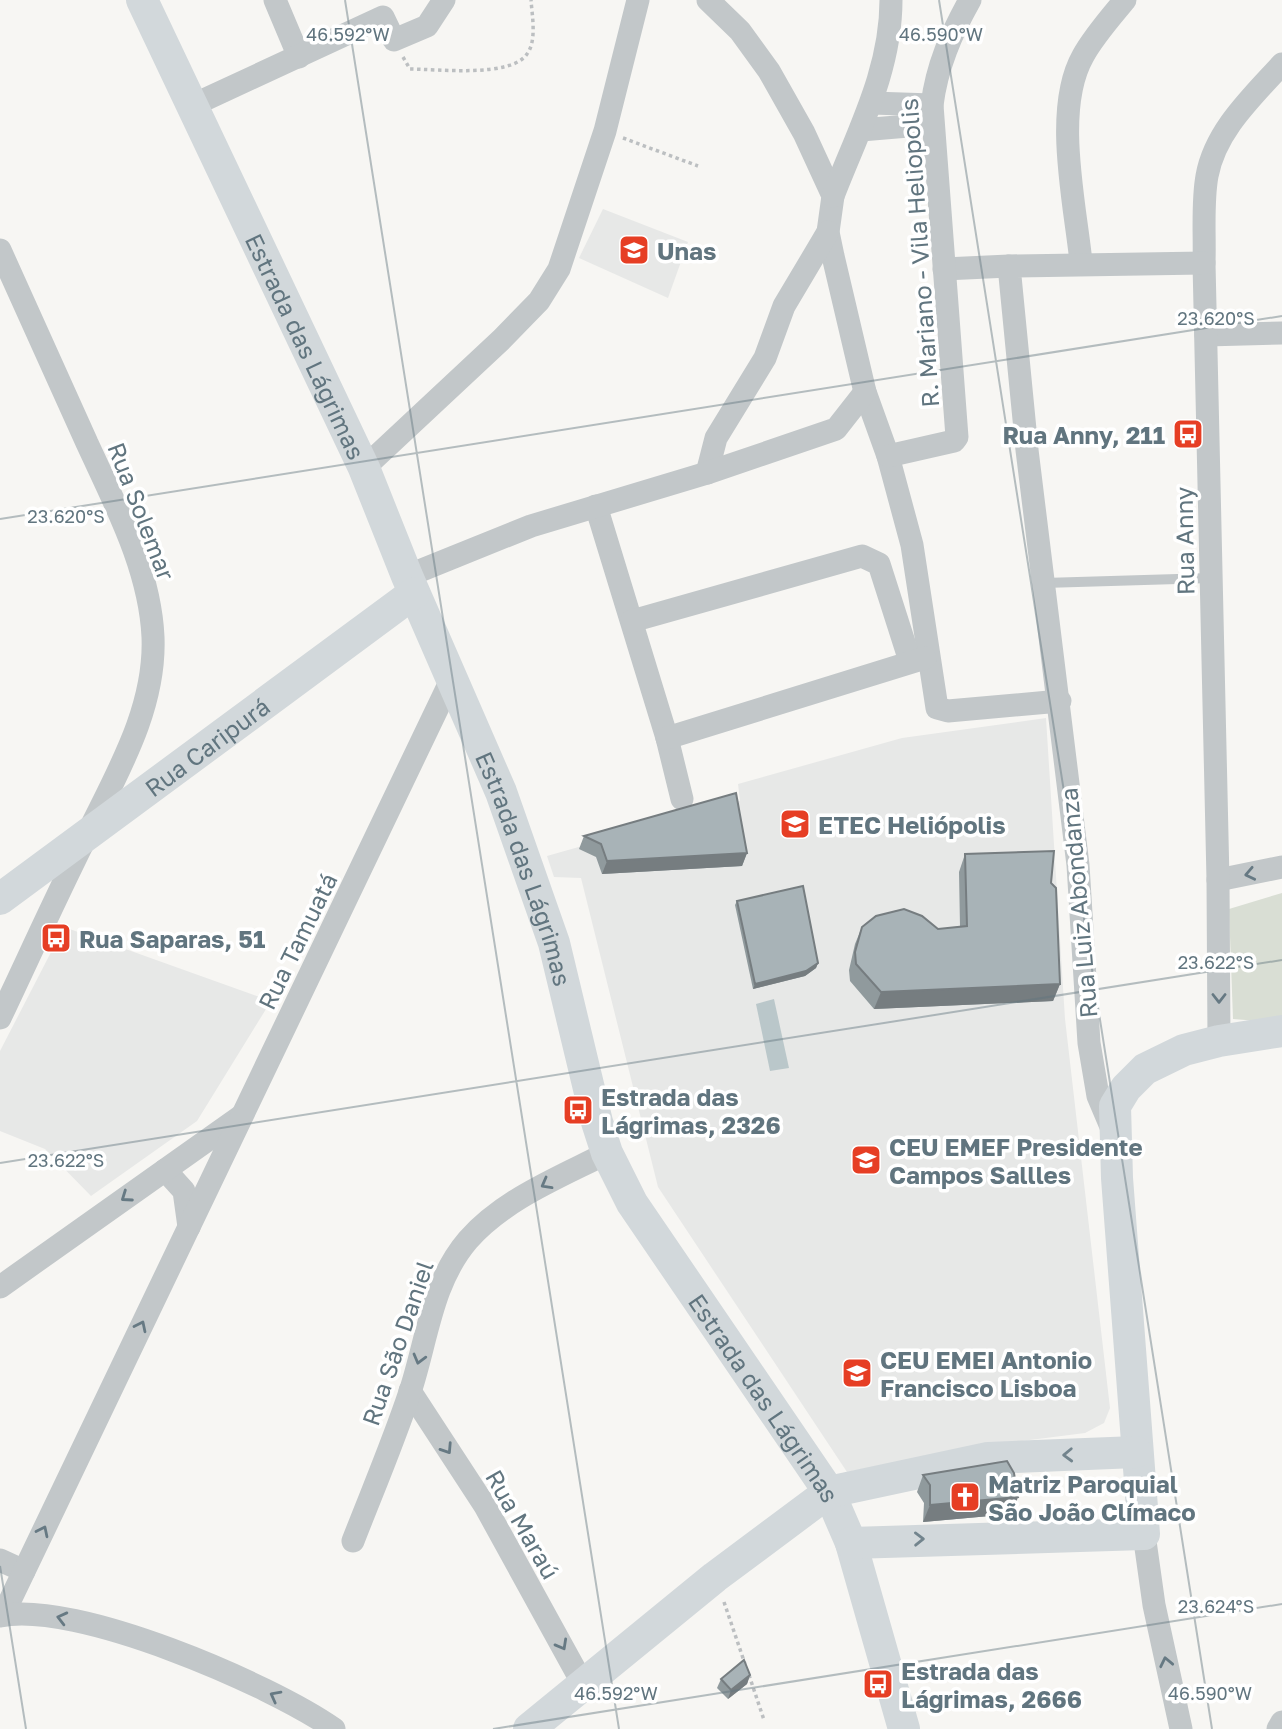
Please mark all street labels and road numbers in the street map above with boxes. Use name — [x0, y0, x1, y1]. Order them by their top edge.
street label: R. Mariano - Vila Heliopolis — [894, 97, 944, 409]
street label: Estrada das Lágrimas — [240, 228, 372, 464]
street label: Rua Solemar — [102, 438, 182, 584]
street label: Rua Anny — [1169, 487, 1199, 595]
street label: Rua Caripurá — [139, 691, 275, 802]
street label: Estrada das Lágrimas — [470, 747, 578, 989]
street label: Rua Luiz Abondanza — [1053, 787, 1103, 1019]
street label: Rua Tamuatá — [251, 868, 343, 1014]
street label: Rua São Daniel — [355, 1257, 439, 1429]
street label: Estrada das Lágrimas — [683, 1288, 846, 1506]
street label: Rua Maraú — [480, 1464, 566, 1584]

